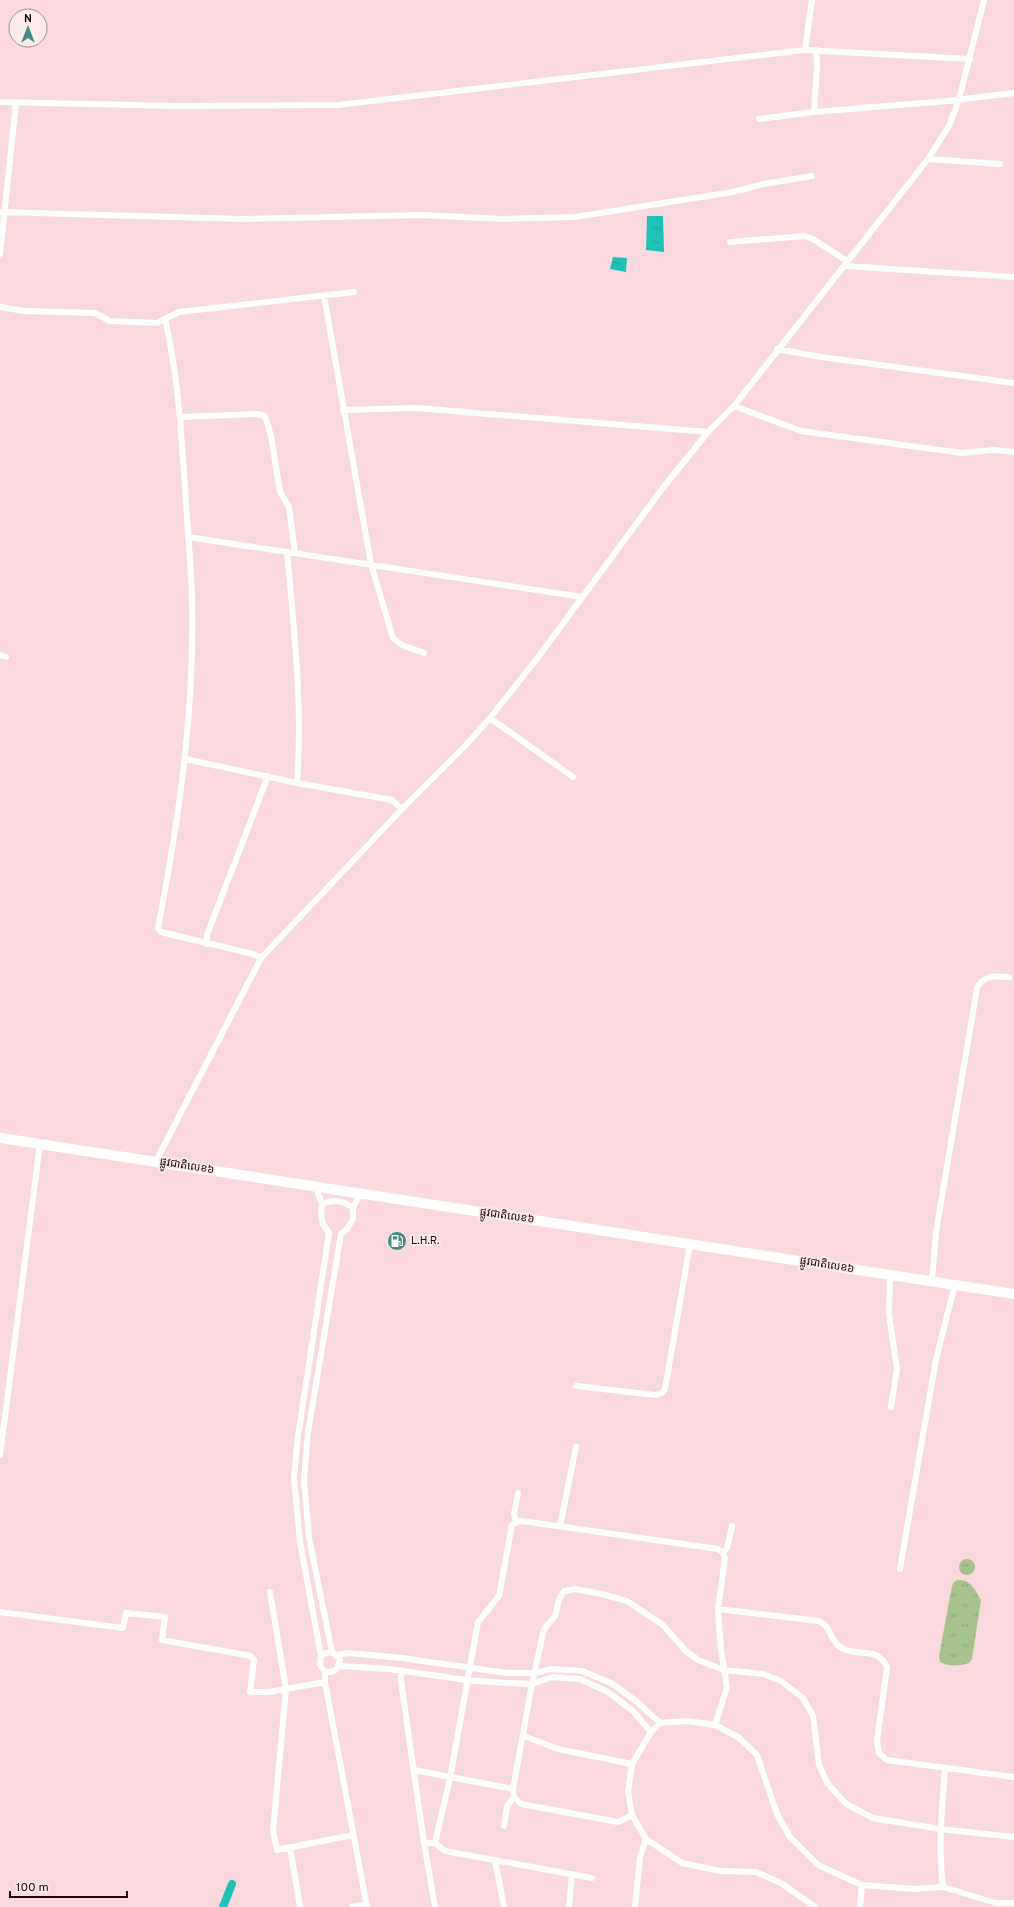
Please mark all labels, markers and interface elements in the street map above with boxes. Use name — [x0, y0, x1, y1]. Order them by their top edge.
north arrow — [8, 8, 48, 48]
text: N — [24, 12, 32, 26]
street label: ផ្លូវជាតិលេខ៦ — [158, 1154, 215, 1179]
street label: ផ្លូវជាតិលេខ៦ — [478, 1205, 535, 1229]
fuel station icon: L.H.R. — [386, 1230, 408, 1252]
place label: L.H.R. — [411, 1234, 439, 1248]
street label: ផ្លូវជាតិលេខ៦ — [798, 1253, 855, 1278]
scale bar — [10, 1873, 127, 1899]
text: 100 m — [16, 1880, 49, 1896]

